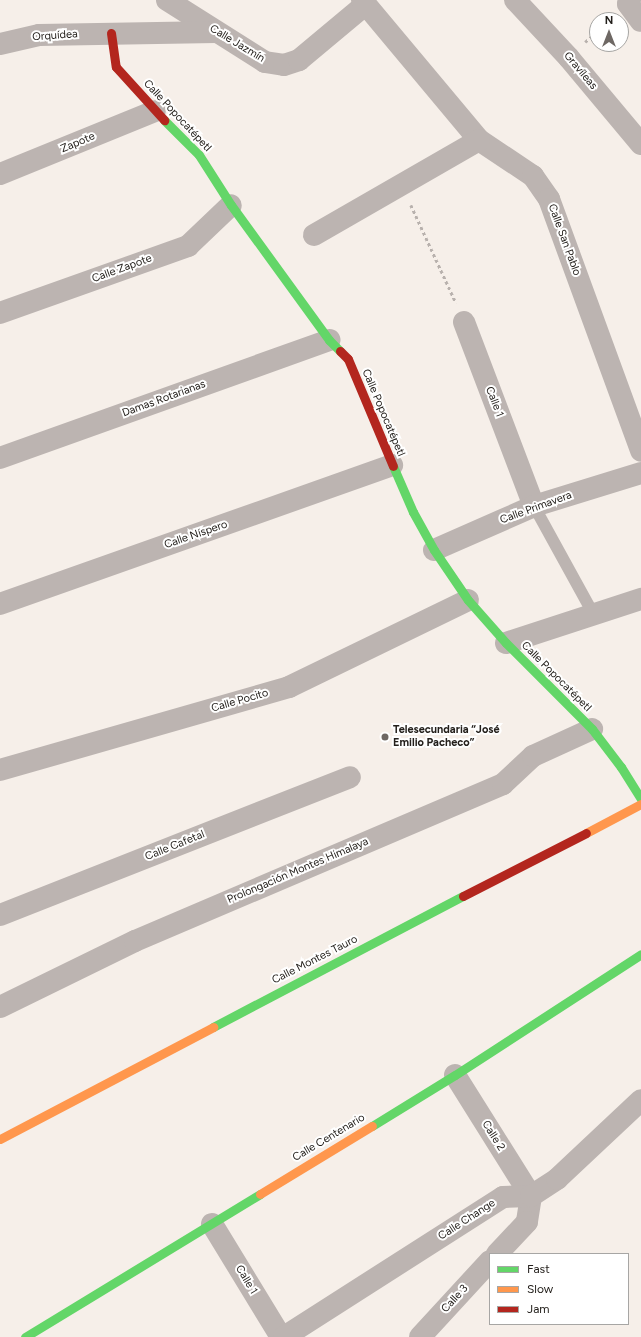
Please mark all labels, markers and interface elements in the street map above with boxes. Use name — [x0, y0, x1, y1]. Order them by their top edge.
north arrow — [589, 12, 629, 52]
text: N — [605, 14, 613, 27]
street label: Calle Jazmín — [207, 22, 267, 66]
street label: Orquídea — [32, 28, 78, 44]
street label: Gravíleas — [560, 50, 600, 92]
street label: Calle Popocatépetl — [140, 77, 214, 155]
street label: Zapote — [59, 130, 97, 156]
street label: Calle San Pablo — [545, 202, 583, 278]
street label: Calle Zapote — [90, 252, 154, 286]
street label: Calle Popocatépetl — [359, 367, 407, 459]
street label: Damas Rotarianas — [121, 378, 207, 420]
street label: Calle 1 — [482, 385, 506, 419]
street label: Calle Primavera — [498, 489, 574, 527]
street label: Calle Níspero — [163, 518, 229, 552]
street label: Calle Popocatépetl — [518, 639, 594, 715]
street label: Calle Pocito — [210, 687, 270, 715]
place label: Telesecundaria “José Emilio Pacheco” — [393, 724, 500, 750]
marker: Telesecundaria “José Emilio Pacheco” — [380, 732, 390, 742]
street label: Calle Cafetal — [143, 828, 207, 864]
street label: Prolongación Montes Himalaya — [225, 835, 371, 907]
street label: Calle Montes Tauro — [270, 933, 360, 987]
street label: Calle Centenario — [291, 1111, 367, 1165]
street label: Calle 2 — [479, 1118, 507, 1154]
street label: Calle Change — [436, 1197, 498, 1243]
legend — [489, 1253, 629, 1325]
text: Fast — [527, 1262, 550, 1276]
street label: Calle 1 — [232, 1263, 260, 1297]
street label: Calle 3 — [439, 1282, 471, 1316]
text: Slow — [527, 1282, 553, 1296]
text: Jam — [527, 1302, 550, 1316]

